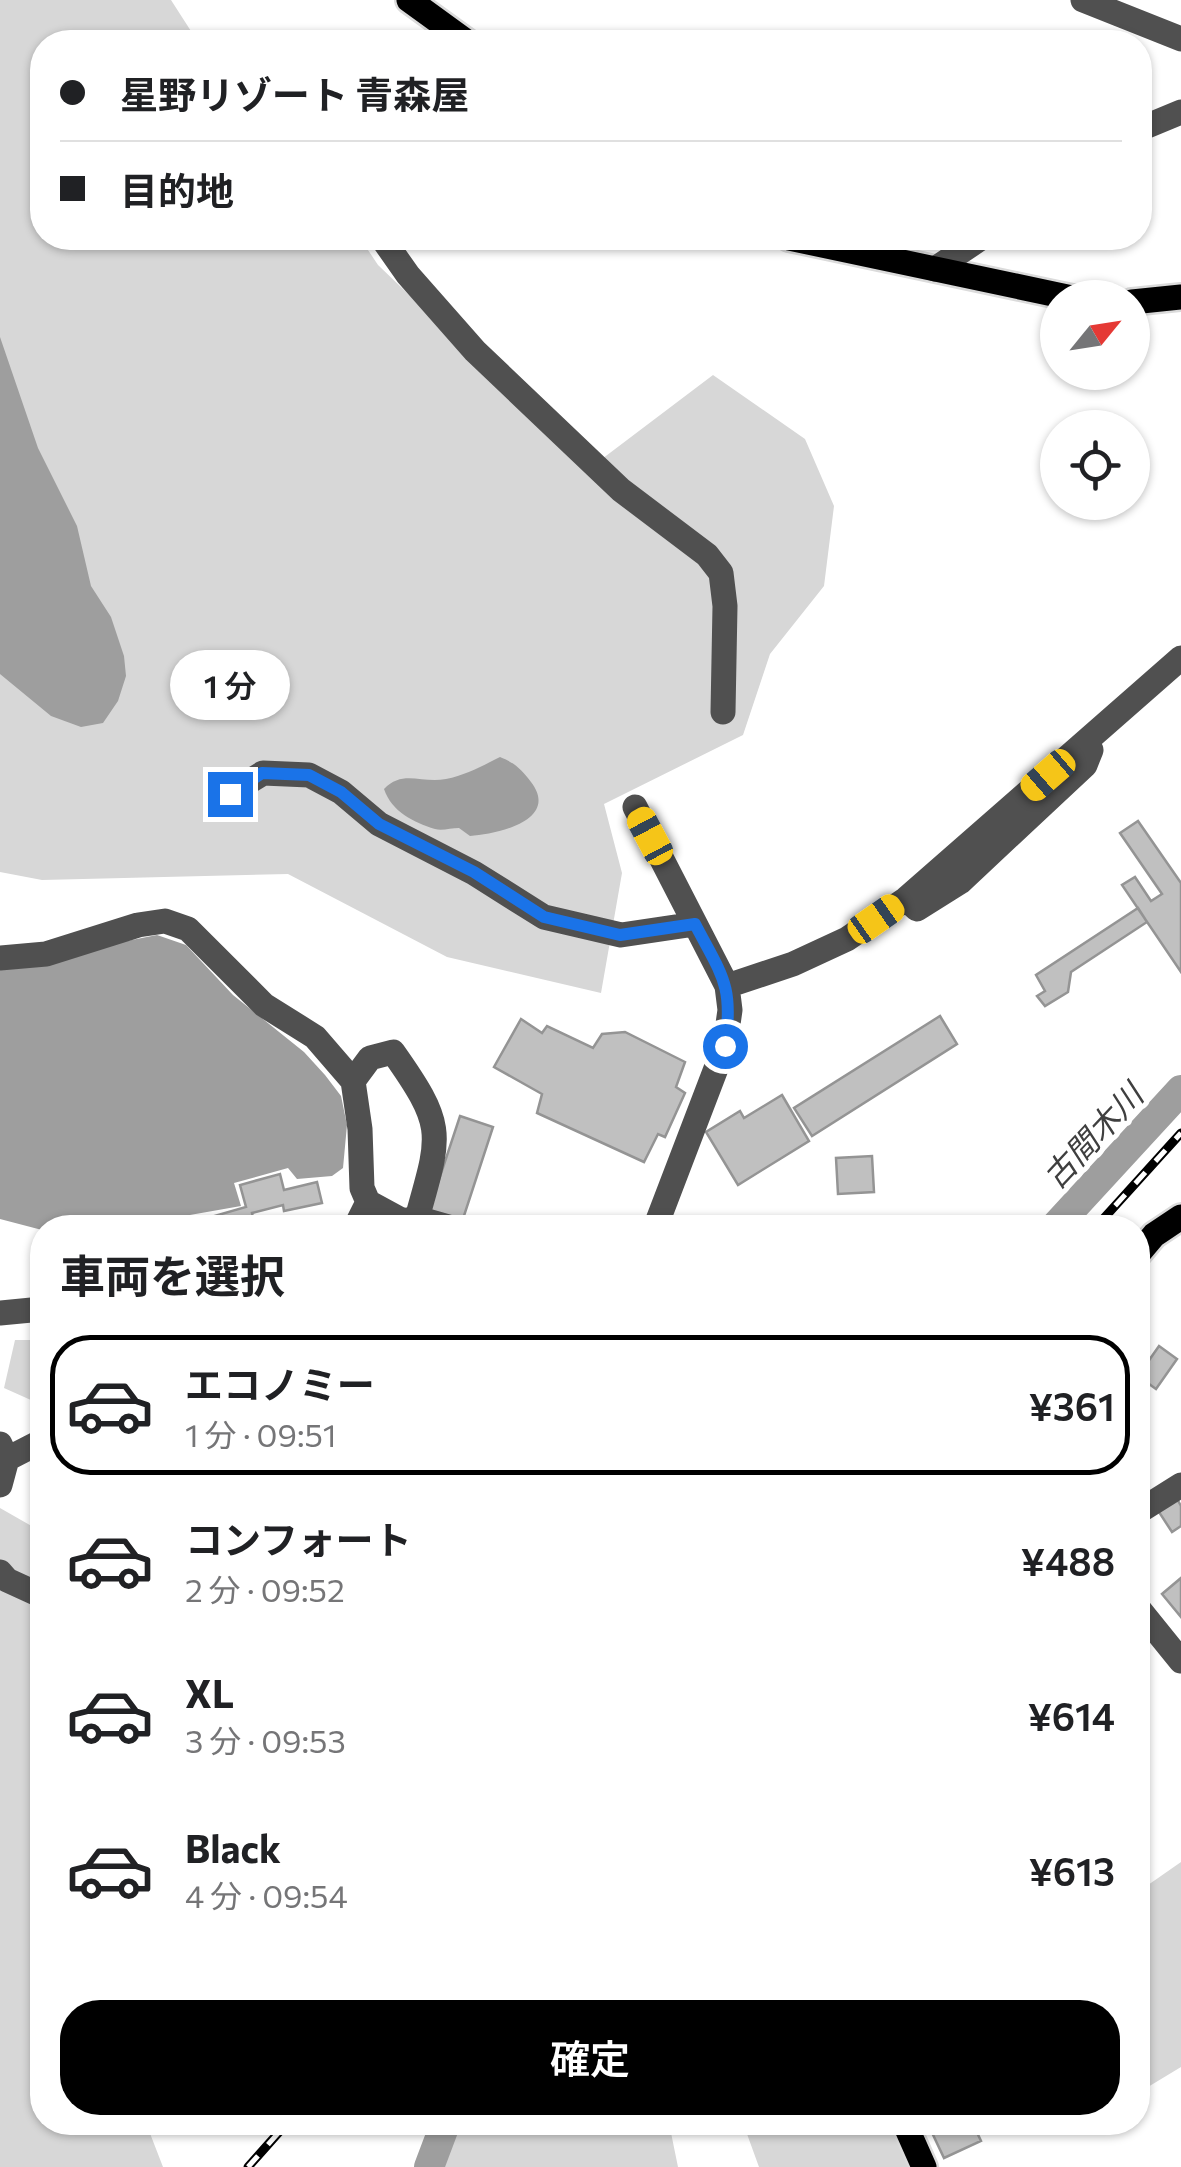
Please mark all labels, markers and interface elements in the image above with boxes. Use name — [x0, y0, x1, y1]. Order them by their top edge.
text: 星野リゾート 青森屋 — [120, 70, 469, 117]
text: 目的地 — [120, 166, 234, 213]
north arrow — [1040, 280, 1150, 390]
map controls — [1040, 280, 1150, 520]
button: locate — [1040, 410, 1150, 520]
callout: 1 分 — [170, 649, 290, 719]
text: 1 分 — [204, 665, 256, 705]
car — [1016, 744, 1080, 806]
route end — [208, 772, 253, 817]
car — [623, 802, 677, 870]
car — [843, 890, 909, 948]
route start — [703, 1024, 748, 1069]
water label: 古間木川 — [1034, 1072, 1152, 1195]
text: 車両を選択 — [60, 1247, 285, 1302]
icon: car — [65, 1360, 155, 1450]
text: エコノミー — [185, 1360, 375, 1407]
text: ¥361 — [1029, 1382, 1115, 1429]
text: 1 分 · 09:51 — [185, 1414, 337, 1454]
icon: car — [65, 1515, 155, 1605]
text: コンフォート — [185, 1515, 412, 1562]
text: ¥488 — [1021, 1537, 1115, 1584]
text: 2 分 · 09:52 — [185, 1569, 345, 1609]
text: XL — [185, 1669, 234, 1716]
icon: car — [65, 1670, 155, 1760]
text: ¥614 — [1028, 1692, 1115, 1739]
text: 3 分 · 09:53 — [185, 1720, 346, 1760]
text: Black — [185, 1824, 281, 1871]
icon: car — [65, 1825, 155, 1915]
text: ¥613 — [1029, 1847, 1115, 1894]
text: 4 分 · 09:54 — [185, 1875, 348, 1915]
button: 確定 — [60, 2000, 1120, 2115]

